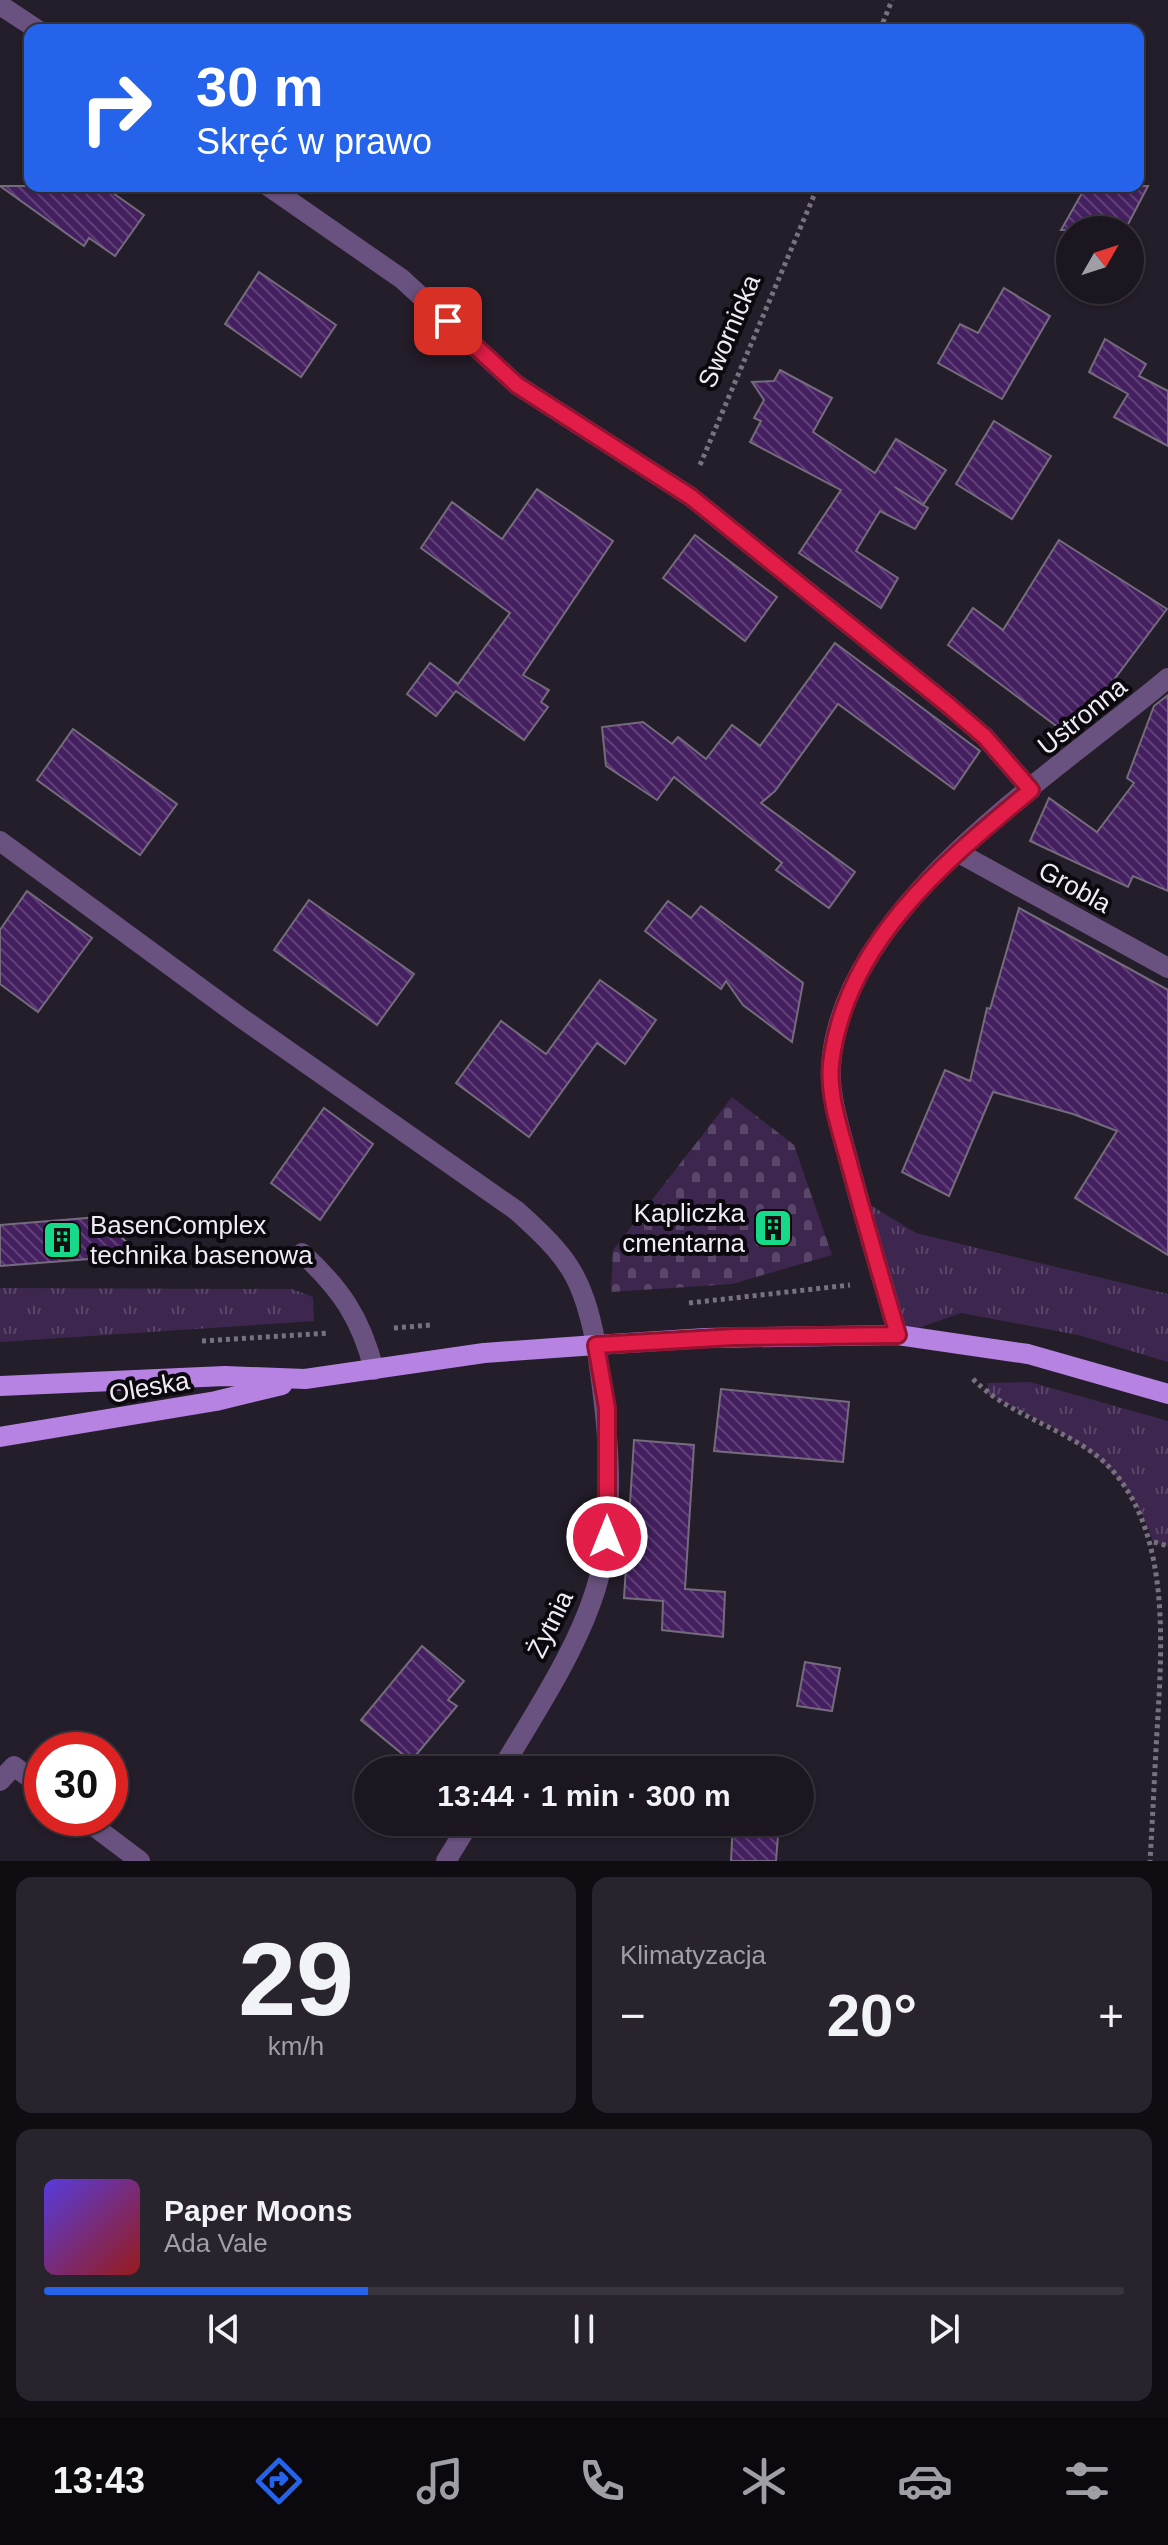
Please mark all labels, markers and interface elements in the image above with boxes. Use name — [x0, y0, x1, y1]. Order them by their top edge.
text: 30 m — [196, 55, 324, 118]
icon: right — [64, 56, 168, 160]
text: Skręć w prawo — [196, 121, 432, 162]
north arrow — [1056, 216, 1144, 304]
map controls — [1056, 216, 1144, 304]
street label: Swornicka — [692, 269, 766, 392]
pin — [414, 287, 482, 355]
icon: arrive — [426, 299, 470, 343]
street label: Ustronna — [1032, 671, 1133, 761]
street label: Grobla — [1034, 855, 1117, 919]
place label: Kapliczka cmentarna — [622, 1198, 746, 1258]
building icon: Kapliczka cmentarna — [752, 1207, 794, 1249]
place label: BasenComplex technika basenowa — [90, 1210, 313, 1270]
building icon: BasenComplex technika basenowa — [41, 1219, 83, 1261]
street label: Oleska — [107, 1365, 192, 1409]
position arrow — [565, 1495, 649, 1579]
street label: Żytnia — [521, 1585, 579, 1662]
speed limit sign: 30 — [24, 1732, 128, 1836]
text: 13:44 · 1 min · 300 m — [437, 1779, 731, 1812]
text: 29 — [238, 1921, 354, 2037]
text: Klimatyzacja — [620, 1940, 766, 1970]
text: 20° — [827, 1982, 917, 2049]
text: − — [620, 1991, 646, 2040]
text: + — [1098, 1991, 1124, 2040]
text: km/h — [268, 2031, 324, 2061]
text: Paper Moons — [164, 2194, 352, 2227]
text: Ada Vale — [164, 2228, 268, 2258]
icon: previous — [202, 2307, 246, 2351]
icon: pause — [562, 2307, 606, 2351]
icon: next — [922, 2307, 966, 2351]
icon: directions — [251, 2453, 307, 2509]
icon: music — [412, 2453, 468, 2509]
icon: phone — [574, 2453, 630, 2509]
icon: climate — [736, 2453, 792, 2509]
icon: car — [897, 2453, 953, 2509]
icon: filters — [1059, 2453, 1115, 2509]
text: 13:43 — [53, 2460, 145, 2501]

